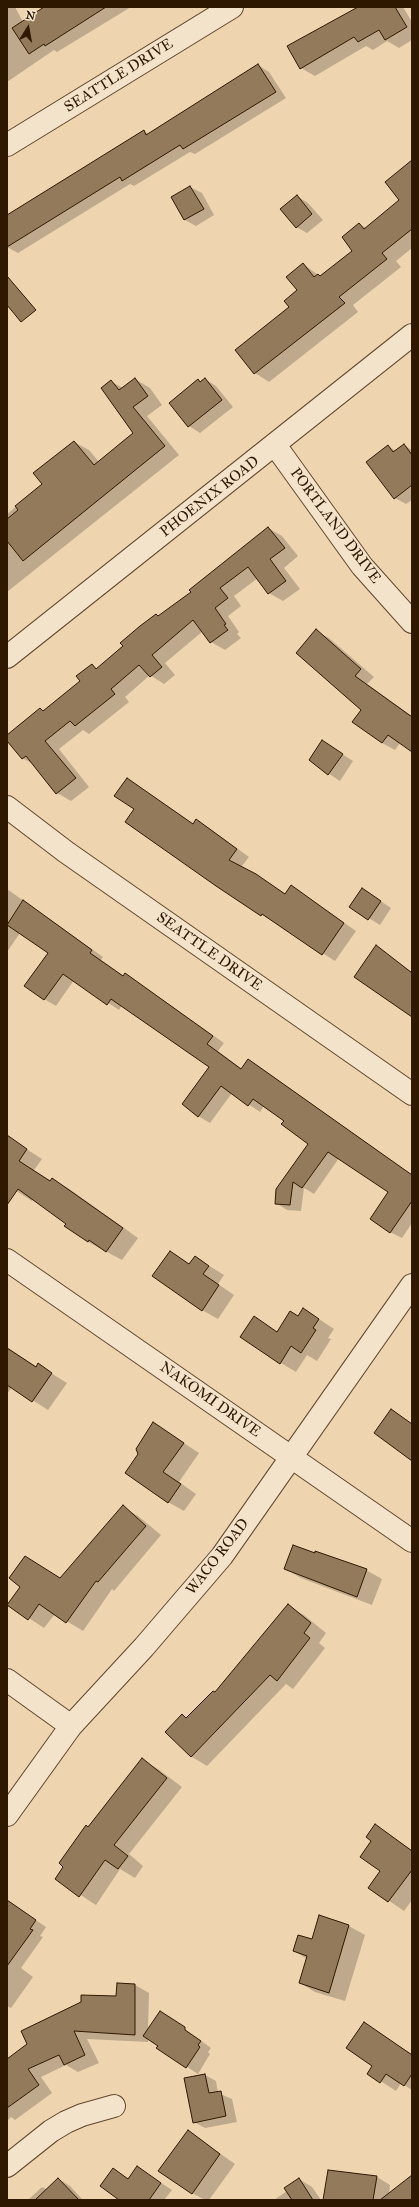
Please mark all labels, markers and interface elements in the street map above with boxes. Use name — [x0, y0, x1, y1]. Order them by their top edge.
north arrow — [8, 8, 48, 48]
text: N — [25, 8, 36, 23]
street label: SEATTLE DRIVE — [61, 35, 177, 117]
street label: PHOENIX ROAD — [157, 453, 263, 541]
street label: PORTLAND DRIVE — [286, 465, 384, 587]
street label: SEATTLE DRIVE — [153, 909, 265, 995]
street label: NAKOMI DRIVE — [156, 1358, 264, 1442]
street label: WACO ROAD — [183, 1515, 253, 1599]

